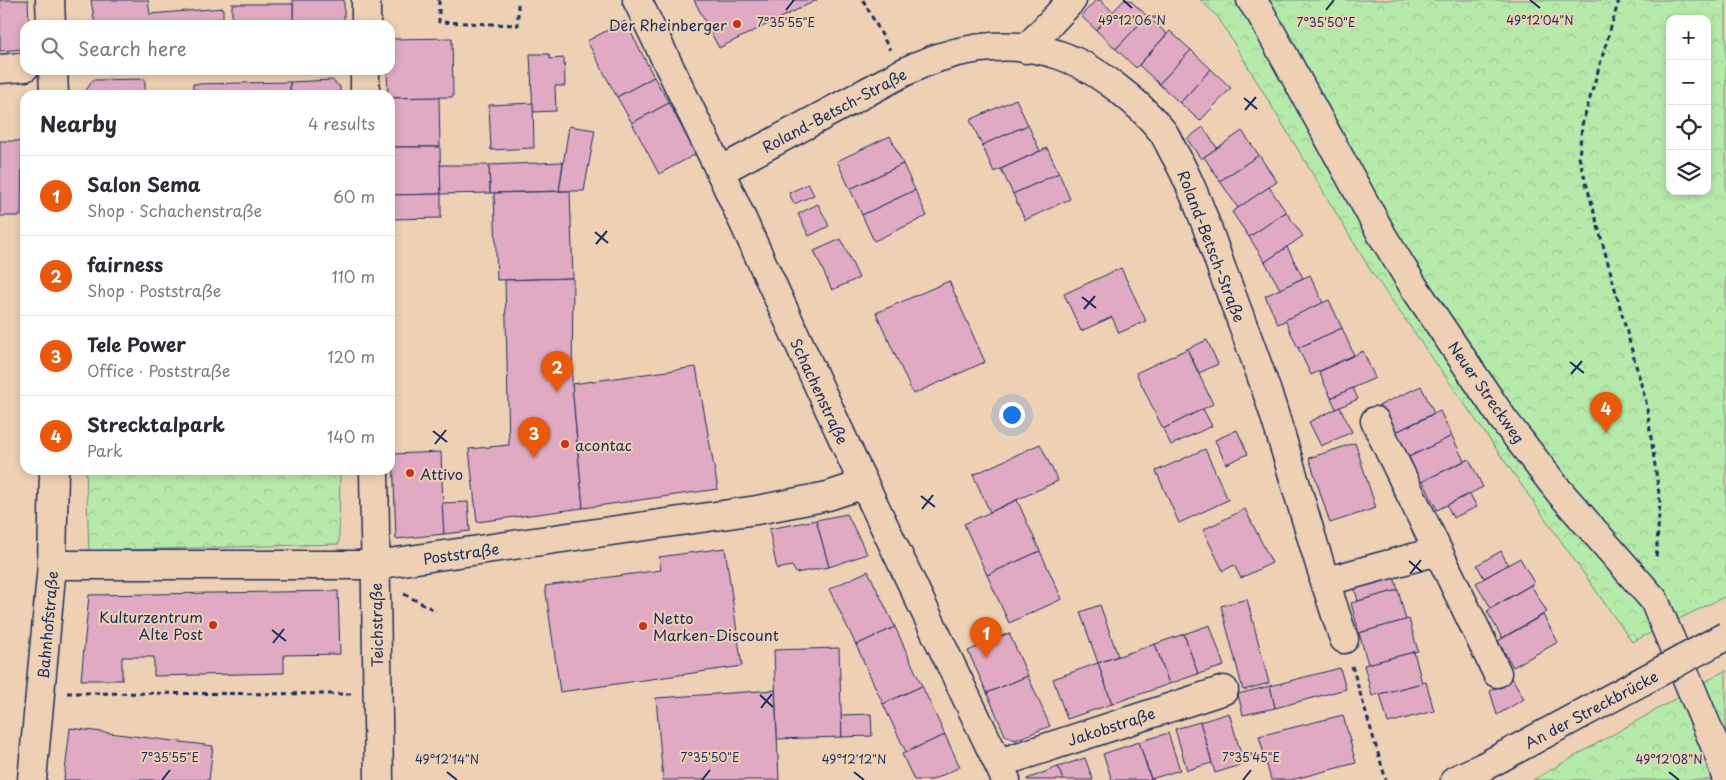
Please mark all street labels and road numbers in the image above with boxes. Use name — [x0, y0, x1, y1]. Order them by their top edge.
street label: Roland-Betsch-Straße — [758, 62, 910, 158]
street label: Roland-Betsch-Straße — [1172, 167, 1252, 325]
street label: Schachenstraße — [785, 334, 855, 448]
street label: Neuer Streckweg — [1443, 336, 1531, 448]
street label: Poststraße — [421, 536, 501, 570]
street label: Bahnhofstraße — [31, 570, 63, 680]
street label: Teichstraße — [364, 583, 388, 667]
street label: An der Streckbrücke — [1520, 664, 1662, 754]
street label: Jakobstraße — [1064, 701, 1158, 751]

